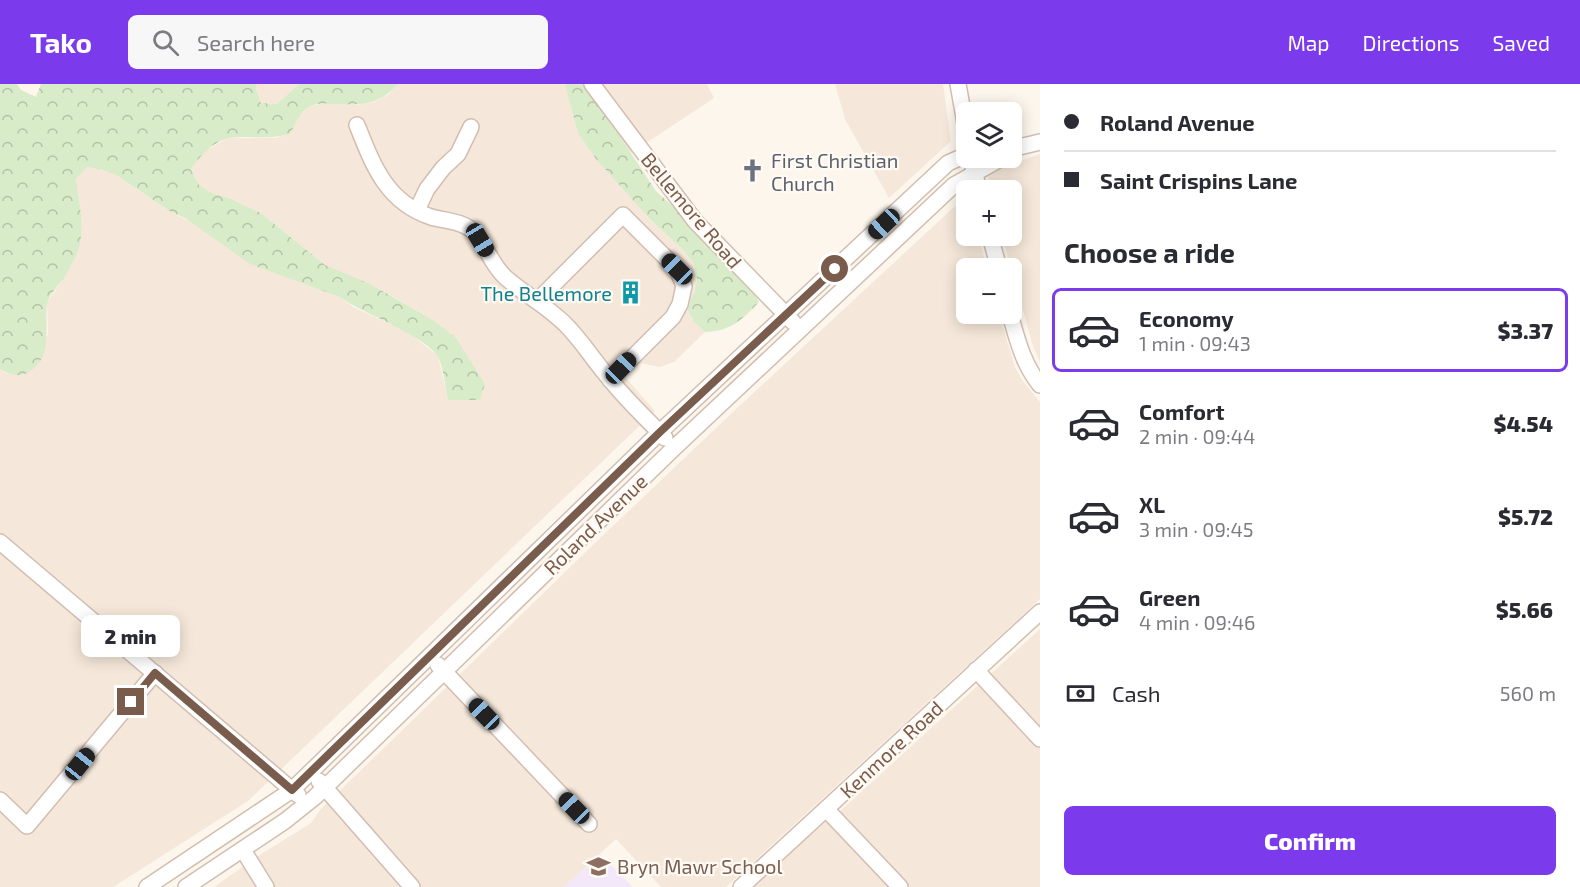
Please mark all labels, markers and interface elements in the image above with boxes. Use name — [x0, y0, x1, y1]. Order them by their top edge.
search box — [128, 15, 548, 69]
text: Tako — [30, 25, 92, 59]
icon: search — [149, 26, 182, 59]
text: Search here — [197, 29, 315, 55]
text: Map — [1287, 30, 1330, 55]
text: Directions — [1363, 30, 1459, 55]
text: Saved — [1492, 30, 1550, 55]
map controls — [956, 102, 1022, 324]
button: layers — [956, 102, 1022, 168]
text: Roland Avenue — [1100, 109, 1255, 135]
street label: Bellemore Road — [637, 147, 747, 273]
place label: First Christian Church — [771, 148, 898, 195]
church icon: First Christian Church — [740, 158, 766, 184]
text: Saint Crispins Lane — [1100, 167, 1297, 193]
button: + — [956, 180, 1022, 246]
car — [865, 205, 903, 243]
car — [463, 220, 497, 260]
text: Choose a ride — [1064, 236, 1235, 268]
car — [658, 250, 696, 288]
route start — [821, 255, 848, 282]
button: − — [956, 258, 1022, 324]
building icon: The Bellemore — [617, 280, 643, 306]
place label: The Bellemore — [480, 281, 612, 305]
icon: car — [1067, 303, 1121, 357]
text: Economy — [1139, 305, 1234, 331]
text: $3.37 — [1498, 317, 1553, 343]
text: 1 min · 09:43 — [1139, 331, 1251, 355]
car — [602, 349, 640, 387]
icon: car — [1067, 396, 1121, 450]
text: Comfort — [1139, 398, 1224, 424]
text: $4.54 — [1494, 410, 1553, 436]
text: 2 min · 09:44 — [1139, 424, 1255, 448]
street label: Roland Avenue — [538, 469, 652, 579]
icon: car — [1067, 489, 1121, 543]
text: XL — [1139, 491, 1165, 517]
text: $5.72 — [1498, 503, 1553, 529]
text: 3 min · 09:45 — [1139, 517, 1254, 541]
icon: car — [1067, 582, 1121, 636]
text: Green — [1139, 584, 1201, 610]
text: $5.66 — [1496, 596, 1553, 622]
text: 4 min · 09:46 — [1139, 610, 1255, 634]
callout: 2 min — [82, 615, 180, 657]
text: 2 min — [105, 624, 156, 648]
icon: cash — [1064, 677, 1097, 710]
text: Cash — [1112, 680, 1161, 706]
text: 560 m — [1500, 681, 1556, 705]
route end — [117, 688, 144, 715]
car — [465, 695, 503, 733]
street label: Kenmore Road — [835, 695, 947, 803]
car — [62, 744, 98, 784]
car — [555, 789, 593, 827]
button: Confirm — [1064, 806, 1556, 875]
school or university icon: Bryn Mawr School — [586, 853, 612, 879]
place label: Bryn Mawr School — [617, 854, 782, 878]

